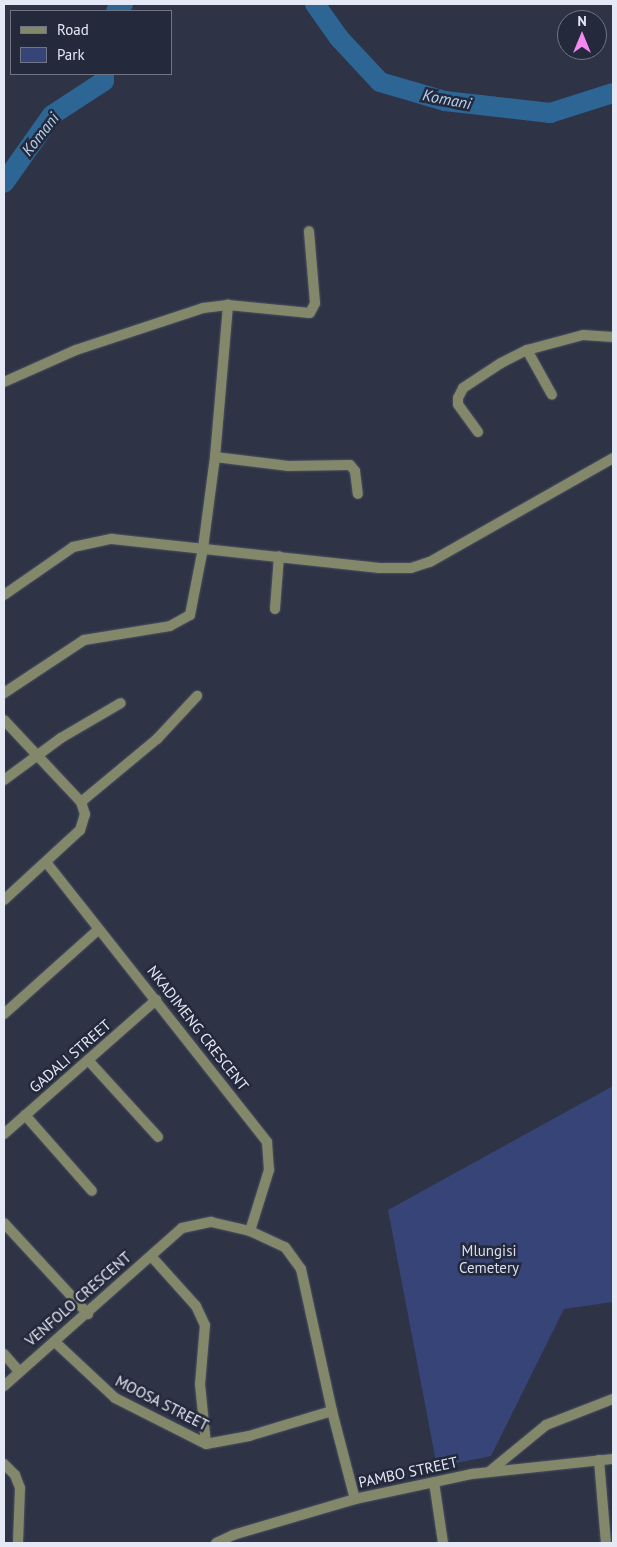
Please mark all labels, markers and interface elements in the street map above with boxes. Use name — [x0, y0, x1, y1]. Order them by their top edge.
legend — [10, 10, 172, 75]
north arrow — [557, 10, 607, 60]
text: N — [577, 12, 587, 30]
text: Road — [57, 20, 89, 39]
text: Park — [57, 45, 85, 64]
water label: Komani — [421, 85, 473, 113]
water label: Komani — [17, 109, 63, 159]
street label: NKADIMENG CRESCENT — [144, 962, 252, 1094]
street label: GADALI STREET — [26, 1016, 114, 1096]
park label: Mlungisi Cemetery — [459, 1241, 519, 1276]
street label: VENFOLO CRESCENT — [21, 1248, 135, 1350]
street label: MOOSA STREET — [112, 1372, 212, 1434]
street label: PAMBO STREET — [357, 1453, 459, 1491]

